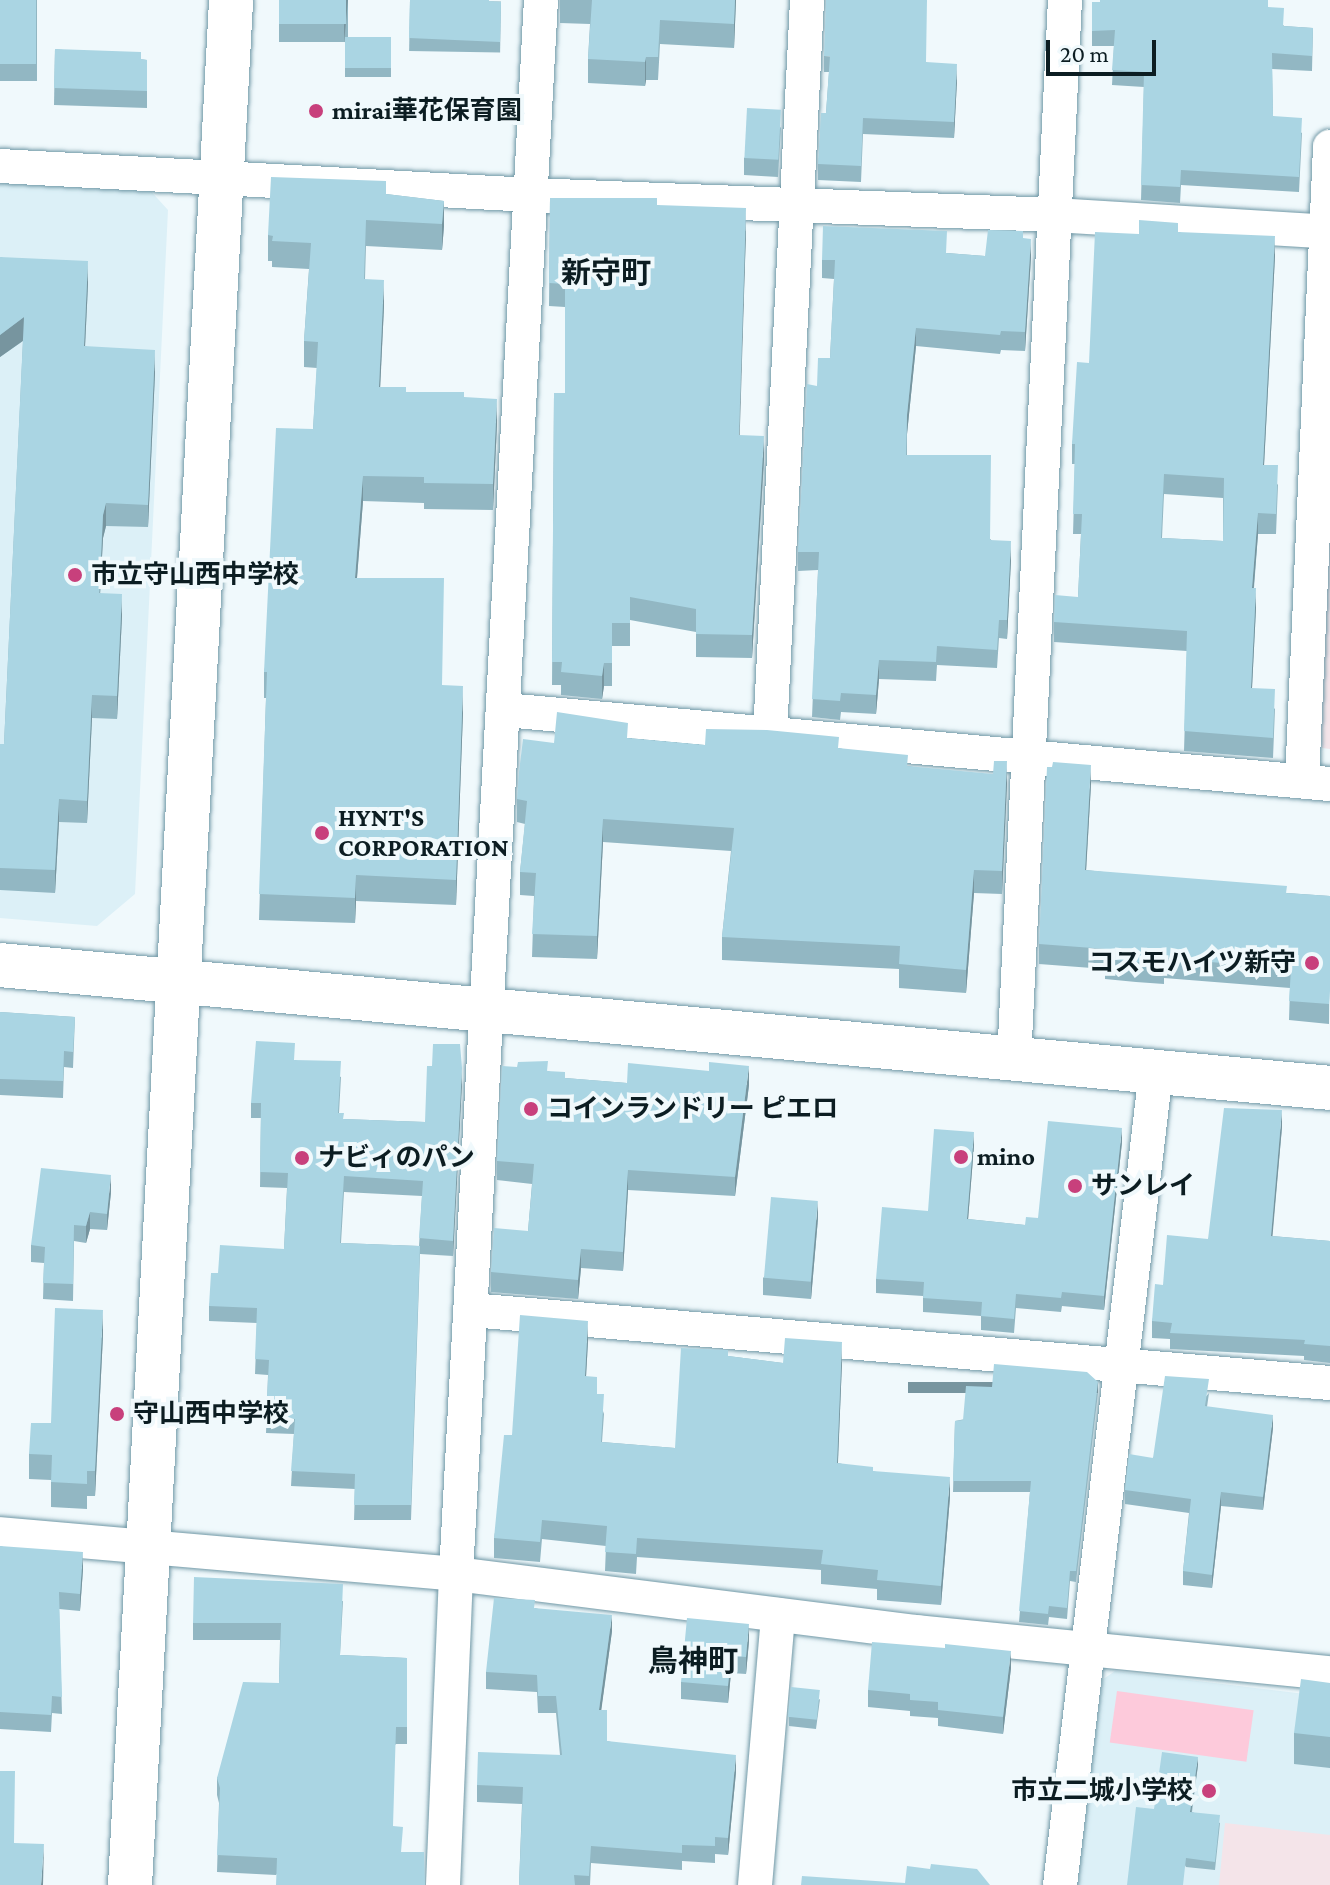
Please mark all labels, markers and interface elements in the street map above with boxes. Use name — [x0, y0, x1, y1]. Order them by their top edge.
scale bar — [1050, 24, 1160, 74]
text: 20 m — [1060, 40, 1109, 67]
place label: mirai華花保育園 — [332, 95, 522, 127]
marker: mirai華花保育園 — [307, 102, 325, 120]
district label: 新守町 — [561, 255, 651, 291]
place label: 市立守山西中学校 — [91, 559, 299, 591]
marker: 市立守山西中学校 — [66, 566, 84, 584]
place label: HYNT'S CORPORATION — [338, 802, 509, 864]
marker: HYNT'S CORPORATION — [313, 824, 331, 842]
place label: コスモハイツ新守 — [1088, 947, 1296, 979]
marker: コスモハイツ新守 — [1303, 954, 1321, 972]
place label: コインランドリー ピエロ — [547, 1093, 838, 1125]
marker: コインランドリー ピエロ — [522, 1100, 540, 1118]
place label: mino — [977, 1141, 1035, 1173]
place label: ナビィのパン — [318, 1142, 474, 1174]
marker: mino — [952, 1148, 970, 1166]
marker: ナビィのパン — [293, 1149, 311, 1167]
place label: サンレイ — [1091, 1170, 1195, 1202]
marker: サンレイ — [1066, 1177, 1084, 1195]
place label: 守山西中学校 — [133, 1398, 289, 1430]
marker: 守山西中学校 — [108, 1405, 126, 1423]
district label: 鳥神町 — [648, 1643, 738, 1679]
place label: 市立二城小学校 — [1011, 1775, 1193, 1807]
marker: 市立二城小学校 — [1200, 1782, 1218, 1800]

